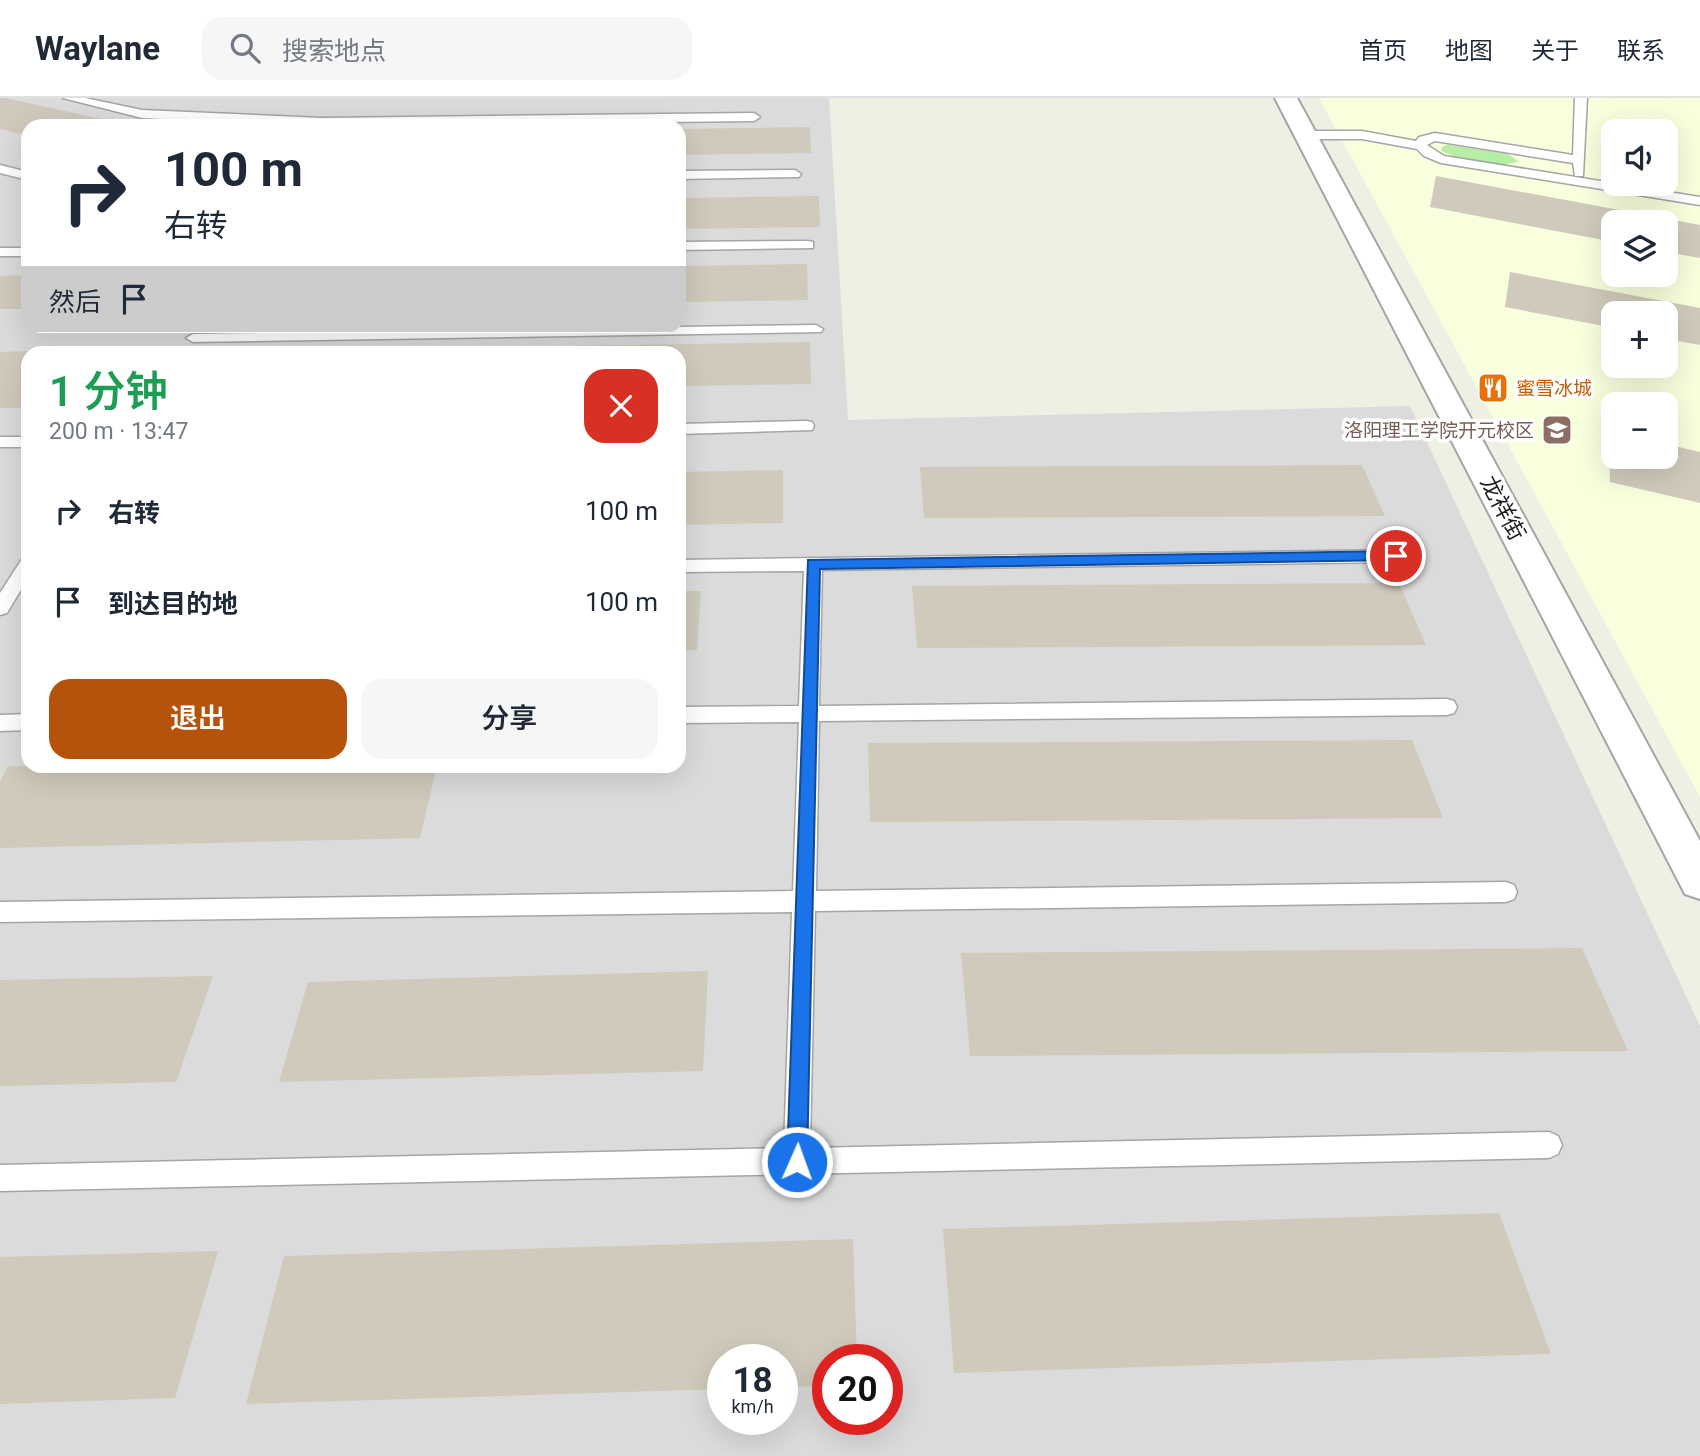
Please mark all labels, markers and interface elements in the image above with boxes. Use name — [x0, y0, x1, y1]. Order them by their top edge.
search box — [202, 17, 692, 80]
text: Waylane — [35, 29, 160, 68]
icon: search — [226, 29, 264, 67]
text: 搜索地点 — [282, 36, 386, 66]
text: 首页 — [1359, 37, 1407, 65]
text: 地图 — [1445, 37, 1493, 65]
text: 关于 — [1531, 37, 1579, 65]
text: 联系 — [1617, 37, 1665, 65]
map controls — [1601, 119, 1678, 469]
button: sound — [1601, 119, 1678, 196]
text: 100 m — [164, 141, 303, 198]
icon: right — [49, 147, 140, 238]
text: 右转 — [164, 207, 228, 245]
button: layers — [1601, 210, 1678, 287]
icon: arrive — [115, 280, 153, 318]
text: 然后 — [49, 287, 101, 317]
button: + — [1601, 301, 1678, 378]
text: 1 分钟 — [49, 367, 167, 416]
button: close — [584, 369, 658, 443]
restaurant icon: 蜜雪冰城 — [1476, 371, 1510, 405]
place label: 蜜雪冰城 — [1516, 377, 1592, 400]
button: − — [1601, 392, 1678, 469]
school or university icon: 洛阳理工学院开元校区 — [1540, 413, 1574, 447]
text: 200 m · 13:47 — [49, 418, 188, 445]
place label: 洛阳理工学院开元校区 — [1344, 419, 1534, 442]
street label: 龙祥街 — [1474, 471, 1531, 545]
icon: right — [49, 492, 87, 530]
text: 100 m — [585, 496, 658, 526]
text: 右转 — [108, 498, 160, 528]
pin — [1366, 526, 1426, 586]
icon: arrive — [1377, 537, 1415, 575]
icon: arrive — [49, 583, 87, 621]
text: 100 m — [585, 587, 658, 617]
text: 到达目的地 — [108, 589, 238, 619]
button: 退出 — [49, 679, 347, 759]
button: 分享 — [361, 679, 658, 759]
position arrow — [760, 1125, 834, 1199]
speed limit sign: 20 — [812, 1344, 903, 1435]
text: 18 — [732, 1360, 773, 1401]
text: km/h — [731, 1396, 774, 1417]

